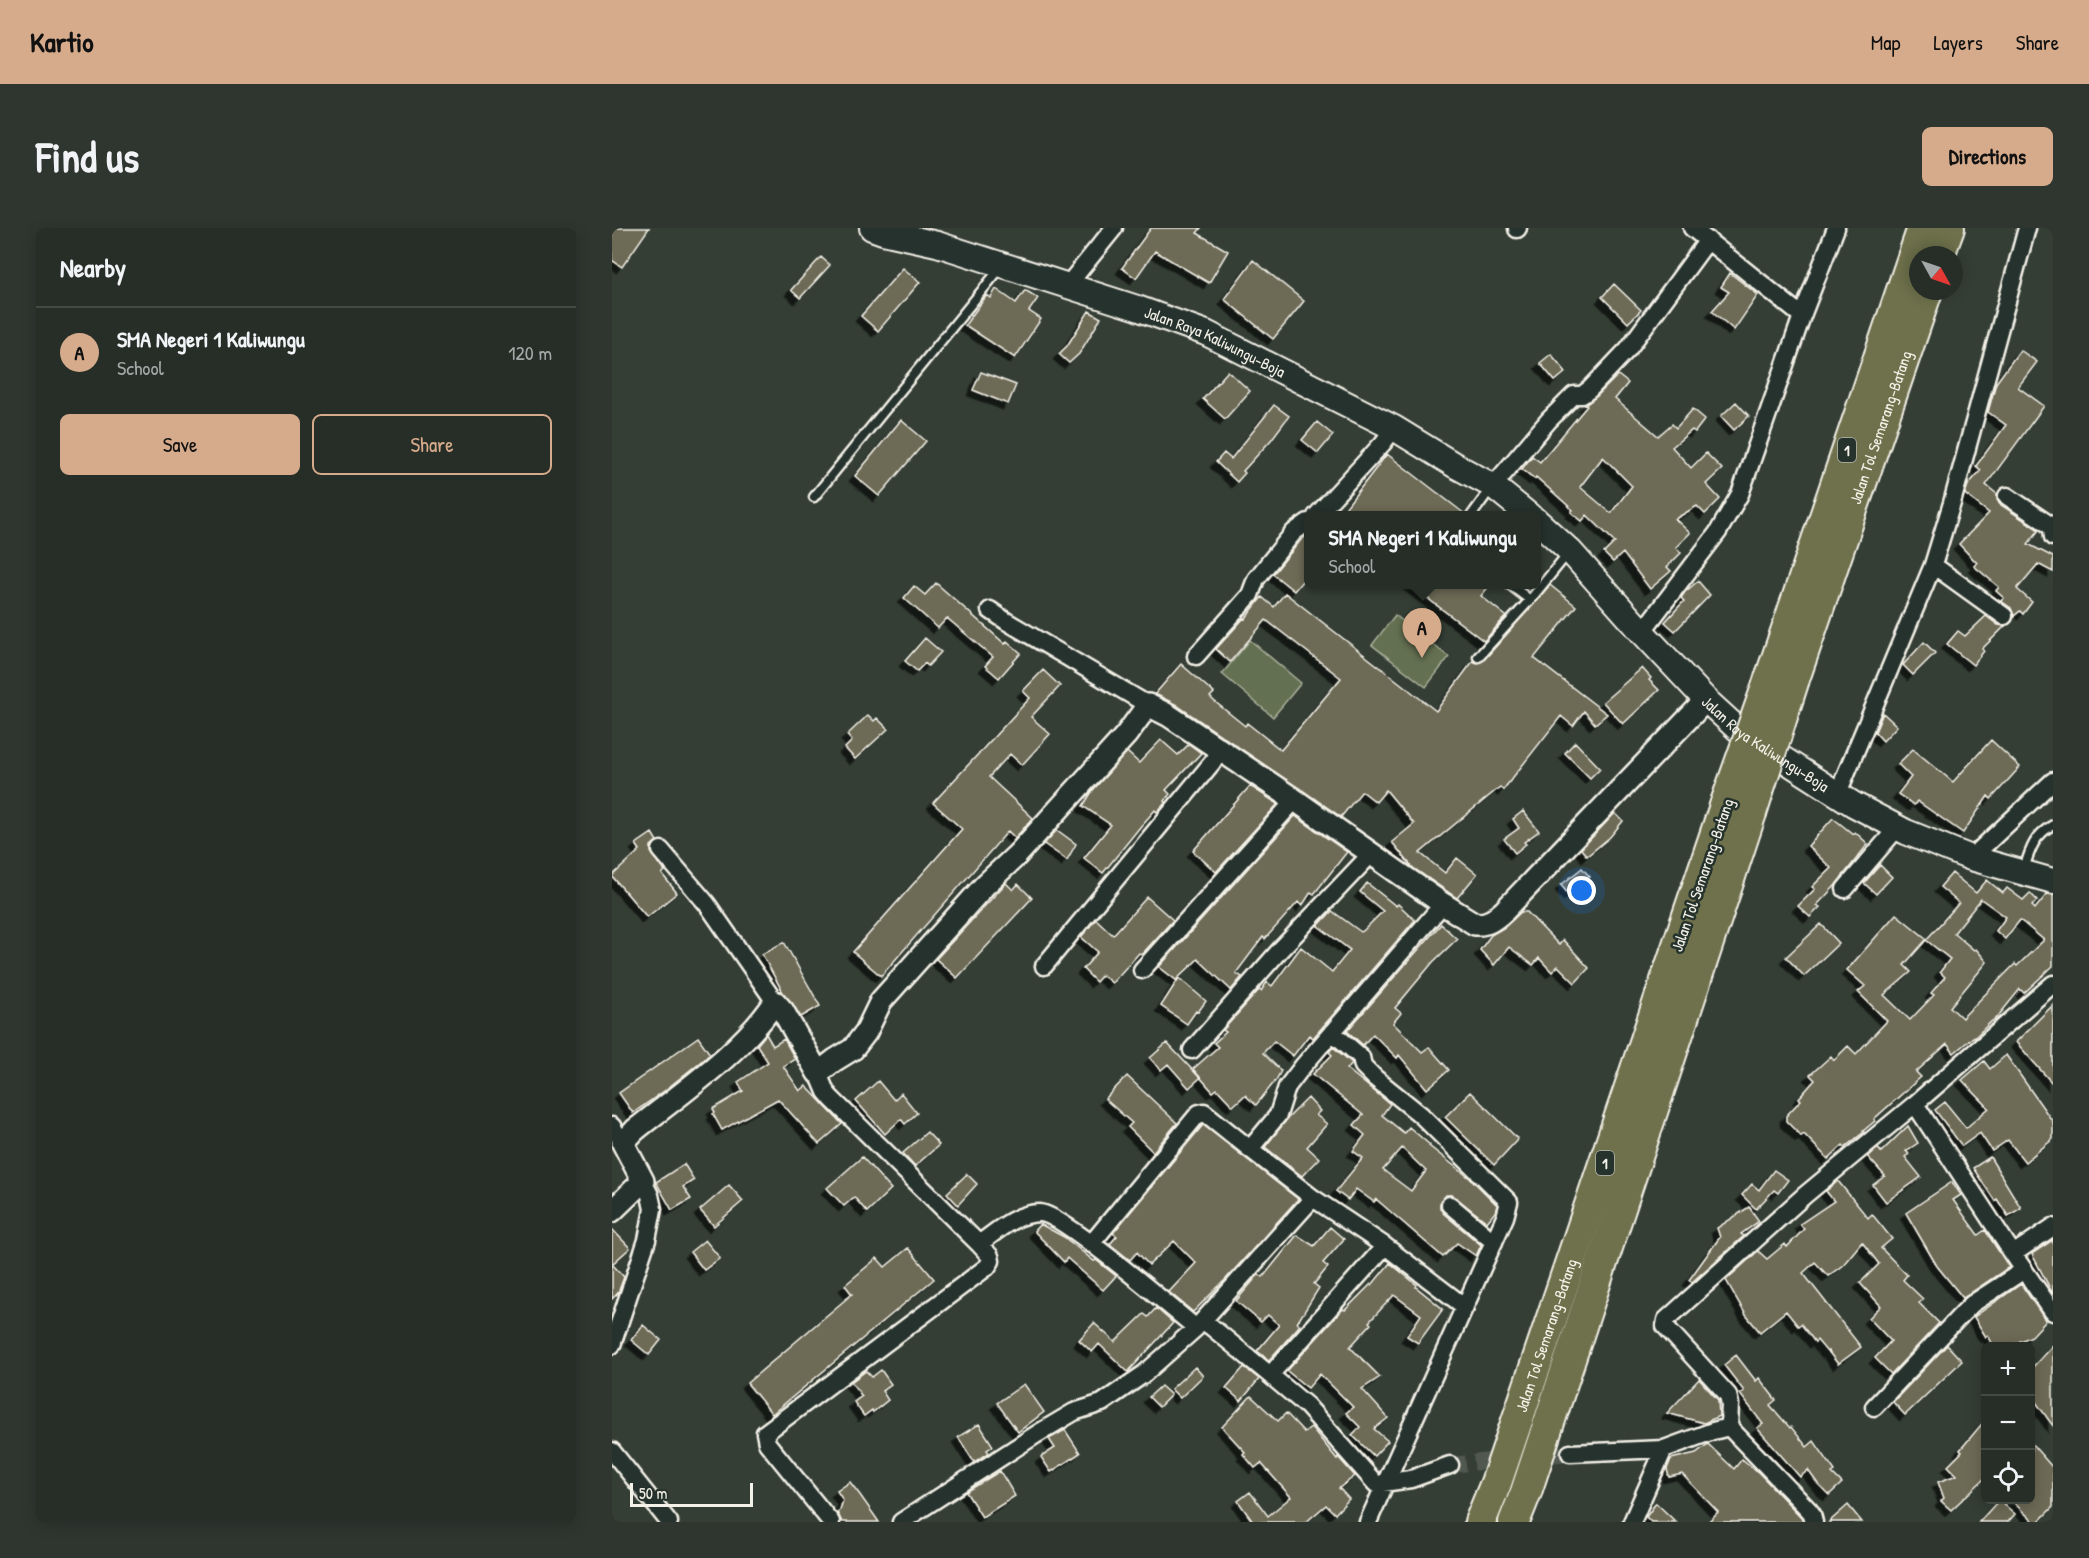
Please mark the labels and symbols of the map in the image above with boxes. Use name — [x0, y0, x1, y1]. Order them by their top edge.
north arrow — [1909, 246, 1963, 300]
street label: Jalan Raya Kaliwungu-Boja — [1142, 301, 1289, 382]
street label: Jalan Tol Semarang–Batang — [1844, 348, 1917, 507]
road number: 1 — [1838, 438, 1856, 462]
pin: A — [1402, 608, 1442, 658]
street label: Jalan Raya Kaliwungu-Boja — [1697, 691, 1834, 797]
street label: Jalan Tol Semarang–Batang — [1665, 796, 1739, 954]
your location — [1567, 876, 1596, 905]
road number: 1 — [1596, 1151, 1614, 1175]
street label: Jalan Tol Semarang–Batang — [1510, 1256, 1582, 1415]
scale bar — [630, 1480, 753, 1508]

